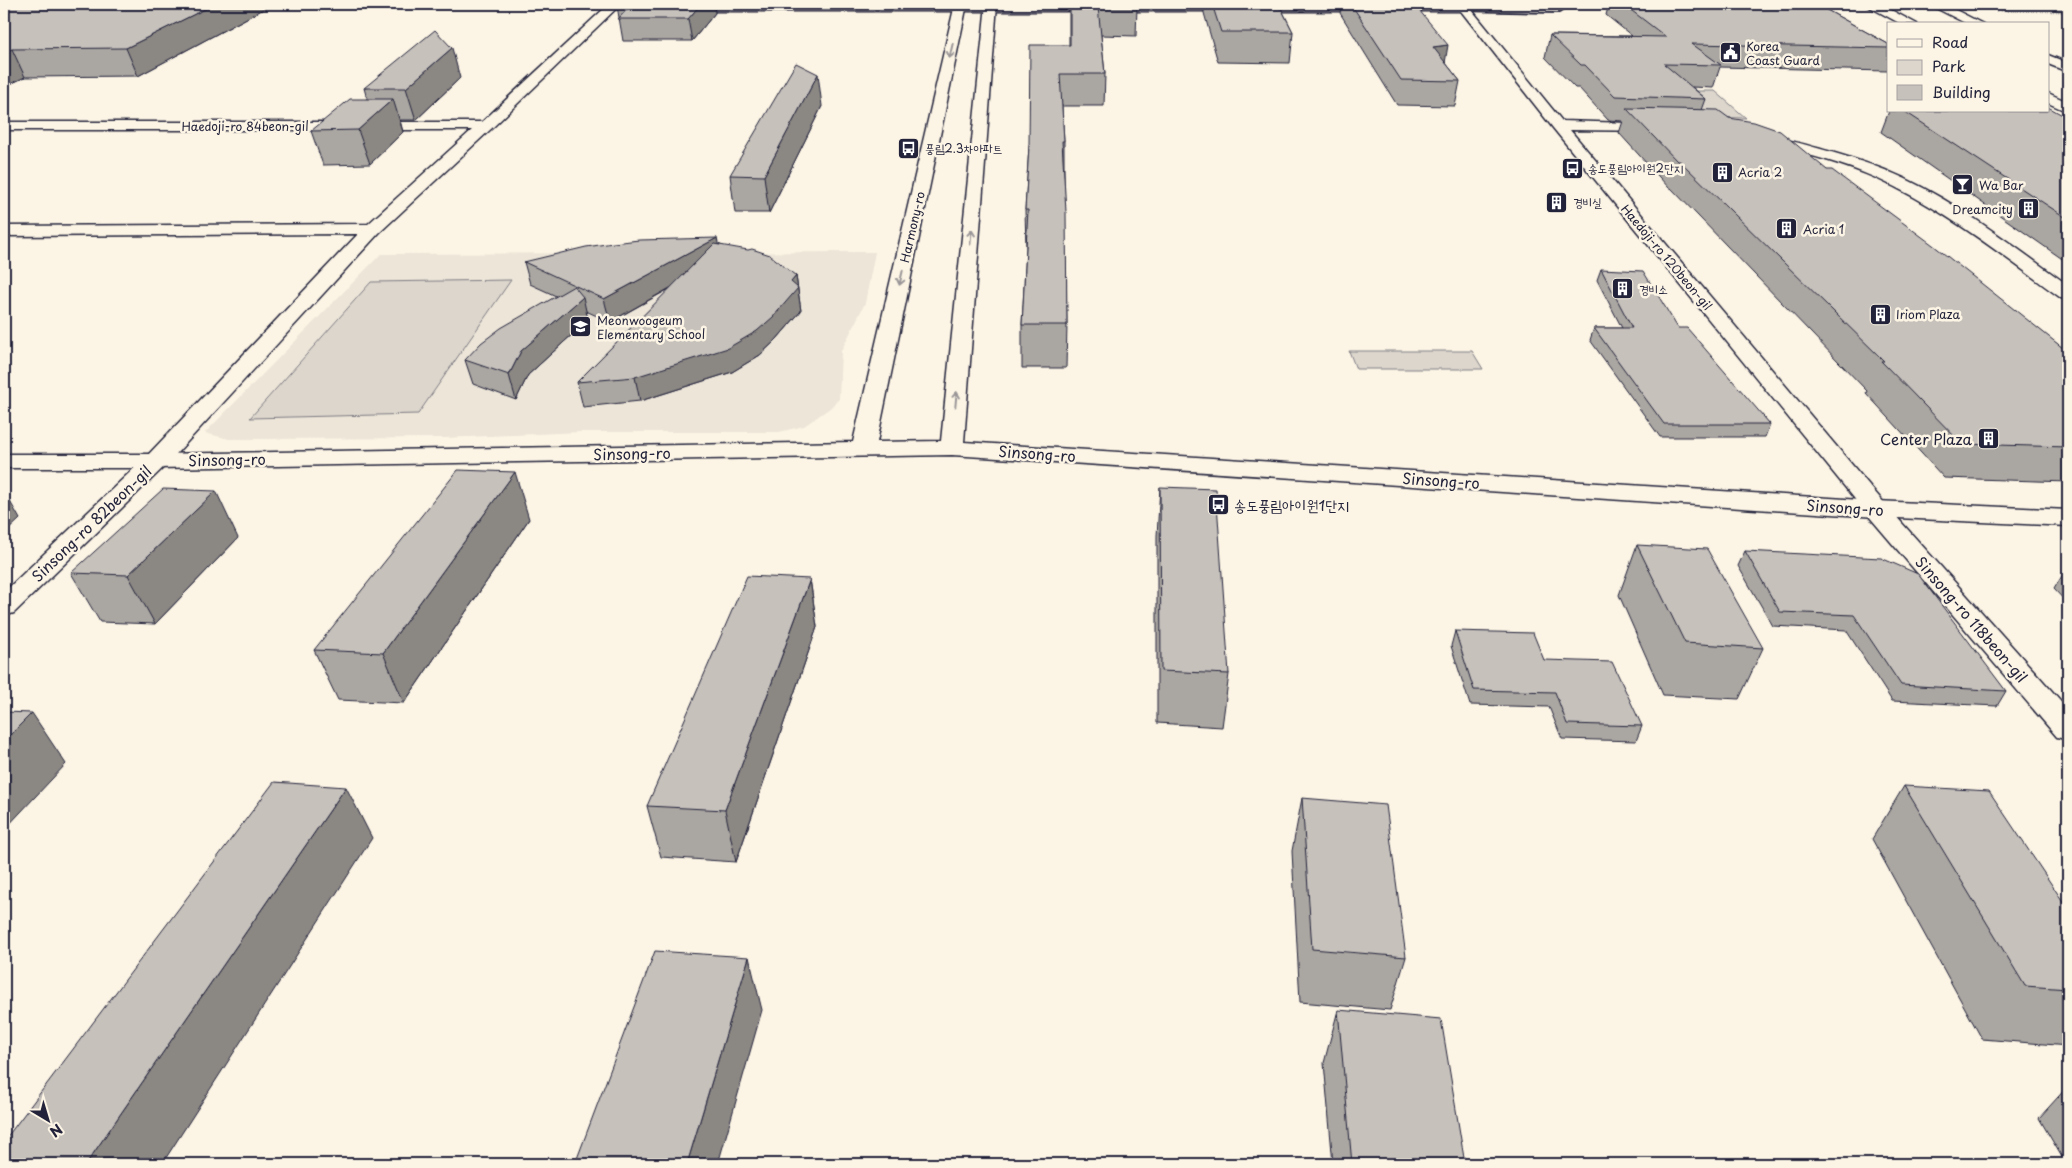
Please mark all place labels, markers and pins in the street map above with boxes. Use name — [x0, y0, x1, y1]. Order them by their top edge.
place label: Korea Coast Guard — [1746, 37, 1821, 69]
public building icon: Korea Coast Guard — [1718, 41, 1742, 65]
bus stop icon: 풍림2.3차아파트 — [897, 136, 921, 160]
place label: 풍림2.3차아파트 — [925, 139, 1002, 157]
bus stop icon: 송도풍림아이원2단지 — [1560, 156, 1584, 180]
place label: 송도풍림아이원2단지 — [1588, 159, 1683, 177]
building icon: Acria 2 — [1710, 160, 1734, 184]
place label: Acria 2 — [1738, 163, 1782, 181]
bar icon: Wa Bar — [1951, 173, 1975, 197]
place label: Wa Bar — [1979, 176, 2024, 194]
building icon: 경비실 — [1545, 190, 1569, 214]
place label: 경비실 — [1573, 193, 1602, 211]
building icon: Dreamcity — [2017, 197, 2041, 221]
place label: Dreamcity — [1952, 200, 2013, 218]
building icon: Acria 1 — [1775, 217, 1799, 241]
place label: Acria 1 — [1803, 220, 1844, 238]
building icon: 경비소 — [1611, 277, 1635, 301]
place label: 경비소 — [1639, 280, 1668, 298]
building icon: Iriom Plaza — [1868, 302, 1892, 326]
place label: Iriom Plaza — [1896, 305, 1960, 323]
place label: Meonwoogeum Elementary School — [597, 311, 705, 343]
school or university icon: Meonwoogeum Elementary School — [569, 315, 593, 339]
building icon: Center Plaza — [1976, 426, 2000, 450]
place label: Center Plaza — [1880, 427, 1973, 450]
bus stop icon: 송도풍림아이원1단지 — [1206, 492, 1230, 516]
place label: 송도풍림아이원1단지 — [1234, 493, 1349, 516]

